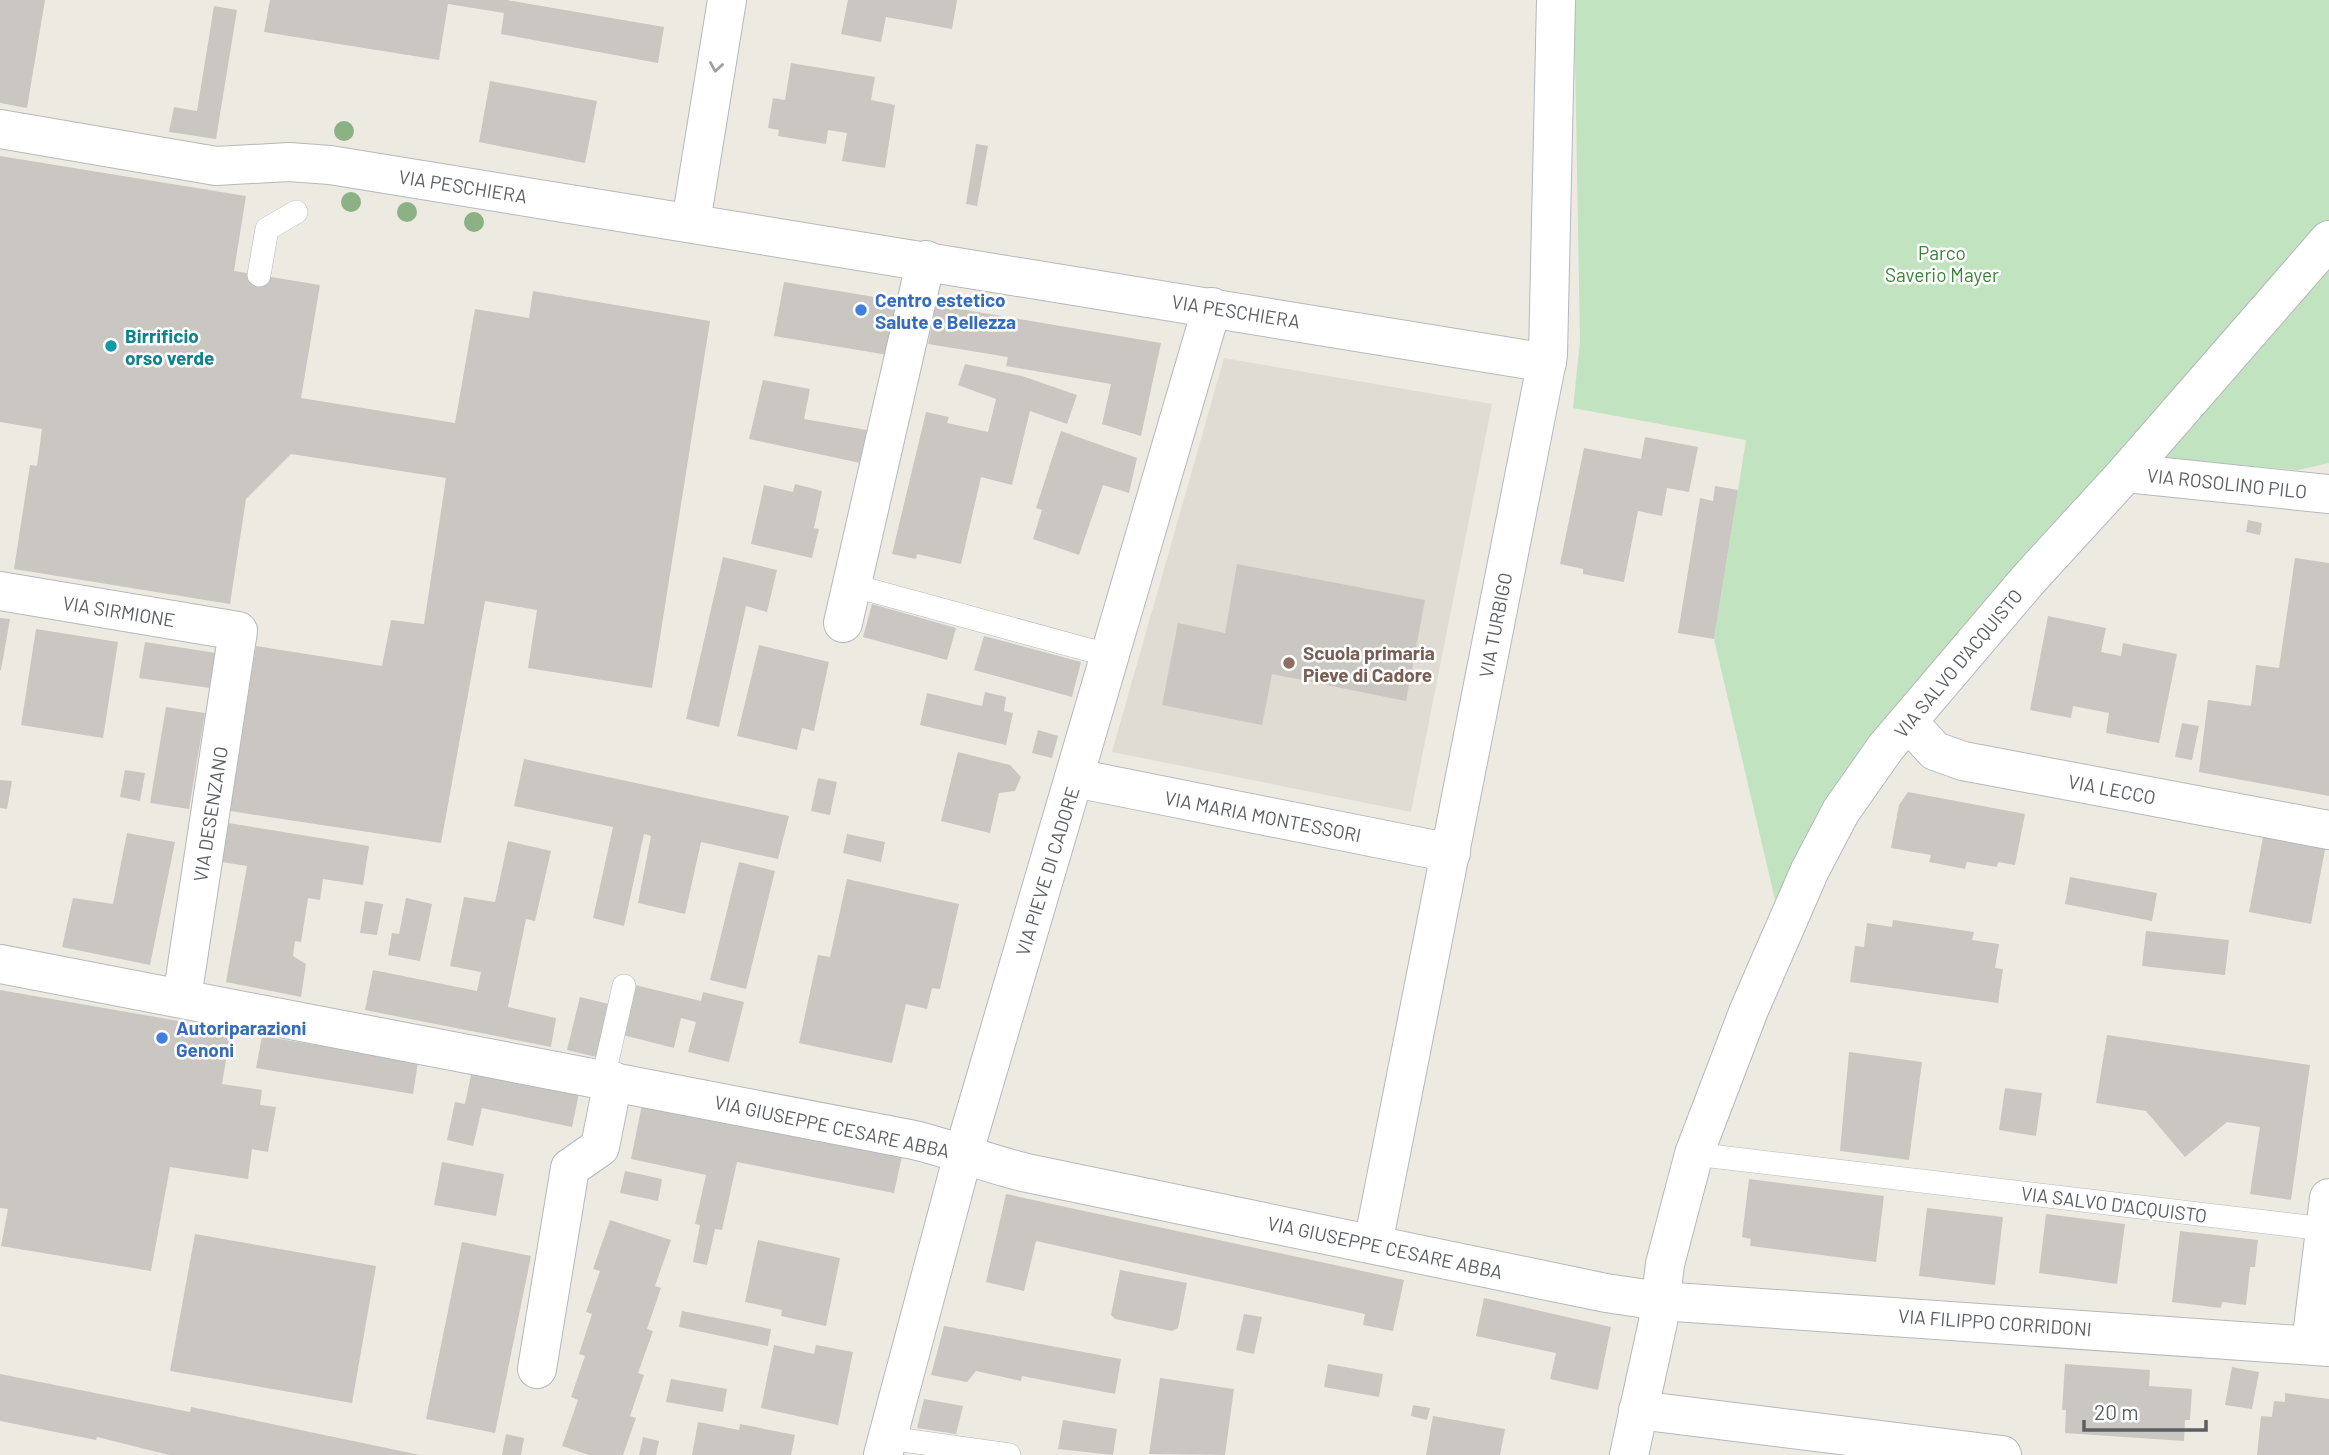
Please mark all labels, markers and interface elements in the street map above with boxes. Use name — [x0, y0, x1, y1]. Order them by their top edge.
one-way arrow — [709, 61, 724, 73]
street label: VIA PESCHIERA — [397, 165, 529, 207]
park label: Parco Saverio Mayer — [1885, 241, 1999, 286]
place label: Centro estetico Salute e Bellezza — [875, 288, 1016, 333]
street label: VIA PESCHIERA — [1170, 290, 1302, 332]
marker: Centro estetico Salute e Bellezza — [853, 302, 869, 318]
place label: Birrificio orso verde — [125, 324, 214, 369]
marker: Birrificio orso verde — [103, 338, 119, 354]
street label: VIA ROSOLINO PILO — [2146, 463, 2308, 503]
street label: VIA TURBIGO — [1474, 571, 1516, 679]
street label: VIA SALVO D'ACQUISTO — [1889, 584, 2027, 742]
street label: VIA SIRMIONE — [61, 591, 177, 631]
place label: Scuola primaria Pieve di Cadore — [1303, 641, 1435, 686]
marker: Scuola primaria Pieve di Cadore — [1281, 655, 1297, 671]
street label: VIA DESENZANO — [188, 745, 232, 883]
street label: VIA LECCO — [2066, 769, 2158, 809]
street label: VIA PIEVE DI CADORE — [1010, 784, 1084, 958]
street label: VIA MARIA MONTESSORI — [1163, 786, 1363, 846]
place label: Autoriparazioni Genoni — [176, 1016, 306, 1061]
marker: Autoriparazioni Genoni — [154, 1030, 170, 1046]
street label: VIA GIUSEPPE CESARE ABBA — [712, 1090, 952, 1162]
street label: VIA SALVO D'ACQUISTO — [2020, 1181, 2208, 1227]
street label: VIA GIUSEPPE CESARE ABBA — [1265, 1211, 1505, 1283]
street label: VIA FILIPPO CORRIDONI — [1898, 1304, 2092, 1340]
scale bar — [2084, 1388, 2206, 1432]
text: 20 m — [2094, 1399, 2139, 1424]

